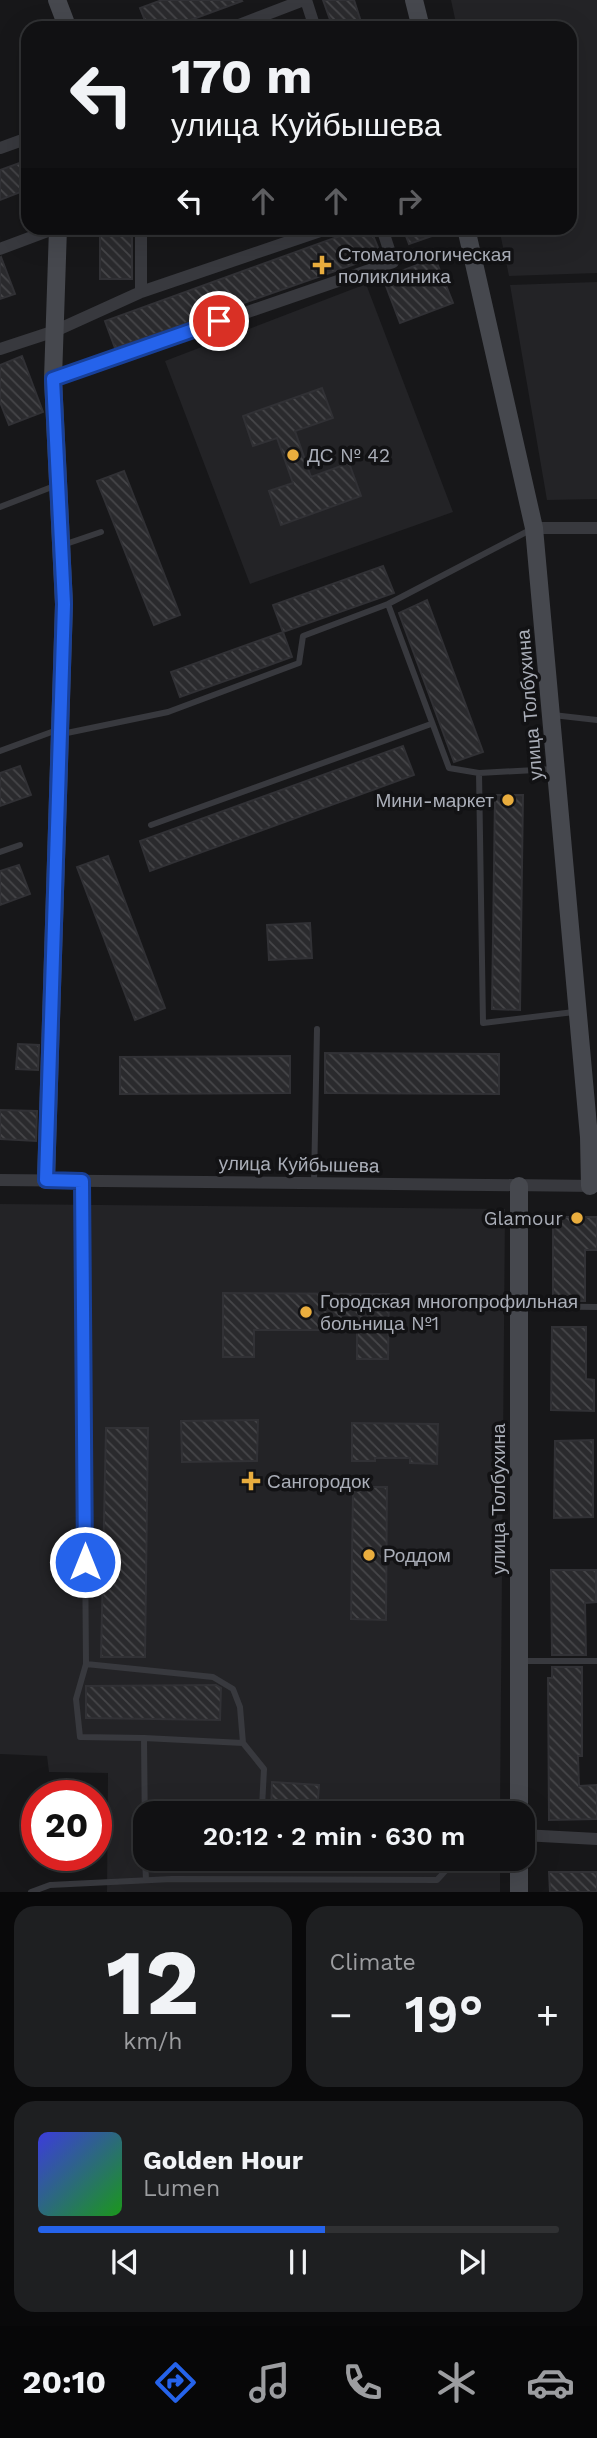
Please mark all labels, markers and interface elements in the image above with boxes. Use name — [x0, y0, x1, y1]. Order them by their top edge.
text: 170 m — [171, 47, 312, 105]
icon: left — [56, 49, 147, 140]
text: улица Куйбышева — [171, 106, 442, 144]
icon: left — [171, 182, 209, 220]
icon: ahead — [244, 182, 282, 220]
icon: ahead — [317, 182, 355, 220]
icon: right — [390, 182, 428, 220]
place label: Стоматологическая поликлиника — [338, 243, 512, 288]
marker: Стоматологическая поликлиника — [312, 255, 332, 275]
pin — [189, 291, 249, 351]
icon: arrive — [200, 302, 238, 340]
place label: ДС № 42 — [307, 444, 390, 467]
marker: ДС № 42 — [285, 447, 301, 463]
street label: улица Толбухина — [511, 628, 548, 781]
place label: Мини-маркет — [375, 789, 494, 812]
marker: Мини-маркет — [500, 792, 516, 808]
street label: улица Куйбышева — [218, 1152, 380, 1177]
place label: Glamour — [484, 1207, 563, 1230]
marker: Glamour — [569, 1210, 585, 1226]
place label: Городская многопрофильная больница №1 — [320, 1290, 578, 1335]
marker: Городская многопрофильная больница №1 — [298, 1304, 314, 1320]
street label: улица Толбухина — [487, 1423, 510, 1575]
place label: Сангородок — [267, 1470, 370, 1493]
marker: Сангородок — [241, 1471, 261, 1491]
position arrow — [48, 1525, 122, 1599]
place label: Роддом — [383, 1544, 451, 1567]
marker: Роддом — [361, 1547, 377, 1563]
speed limit sign: 20 — [21, 1780, 112, 1871]
text: 20:12 · 2 min · 630 m — [203, 1821, 465, 1851]
text: 12 — [106, 1929, 199, 2036]
text: Climate — [330, 1949, 416, 1976]
text: 19° — [405, 1984, 484, 2045]
text: − — [330, 1993, 352, 2037]
text: + — [536, 1993, 559, 2037]
text: km/h — [123, 2028, 182, 2055]
text: Golden Hour — [143, 2145, 303, 2175]
text: Lumen — [143, 2175, 220, 2202]
icon: previous — [106, 2243, 144, 2281]
icon: pause — [279, 2243, 317, 2281]
icon: next — [453, 2243, 491, 2281]
icon: directions — [151, 2358, 200, 2407]
icon: music — [245, 2358, 294, 2407]
icon: phone — [338, 2358, 387, 2407]
icon: climate — [432, 2358, 481, 2407]
icon: car — [526, 2358, 575, 2407]
text: 20:10 — [22, 2363, 106, 2401]

